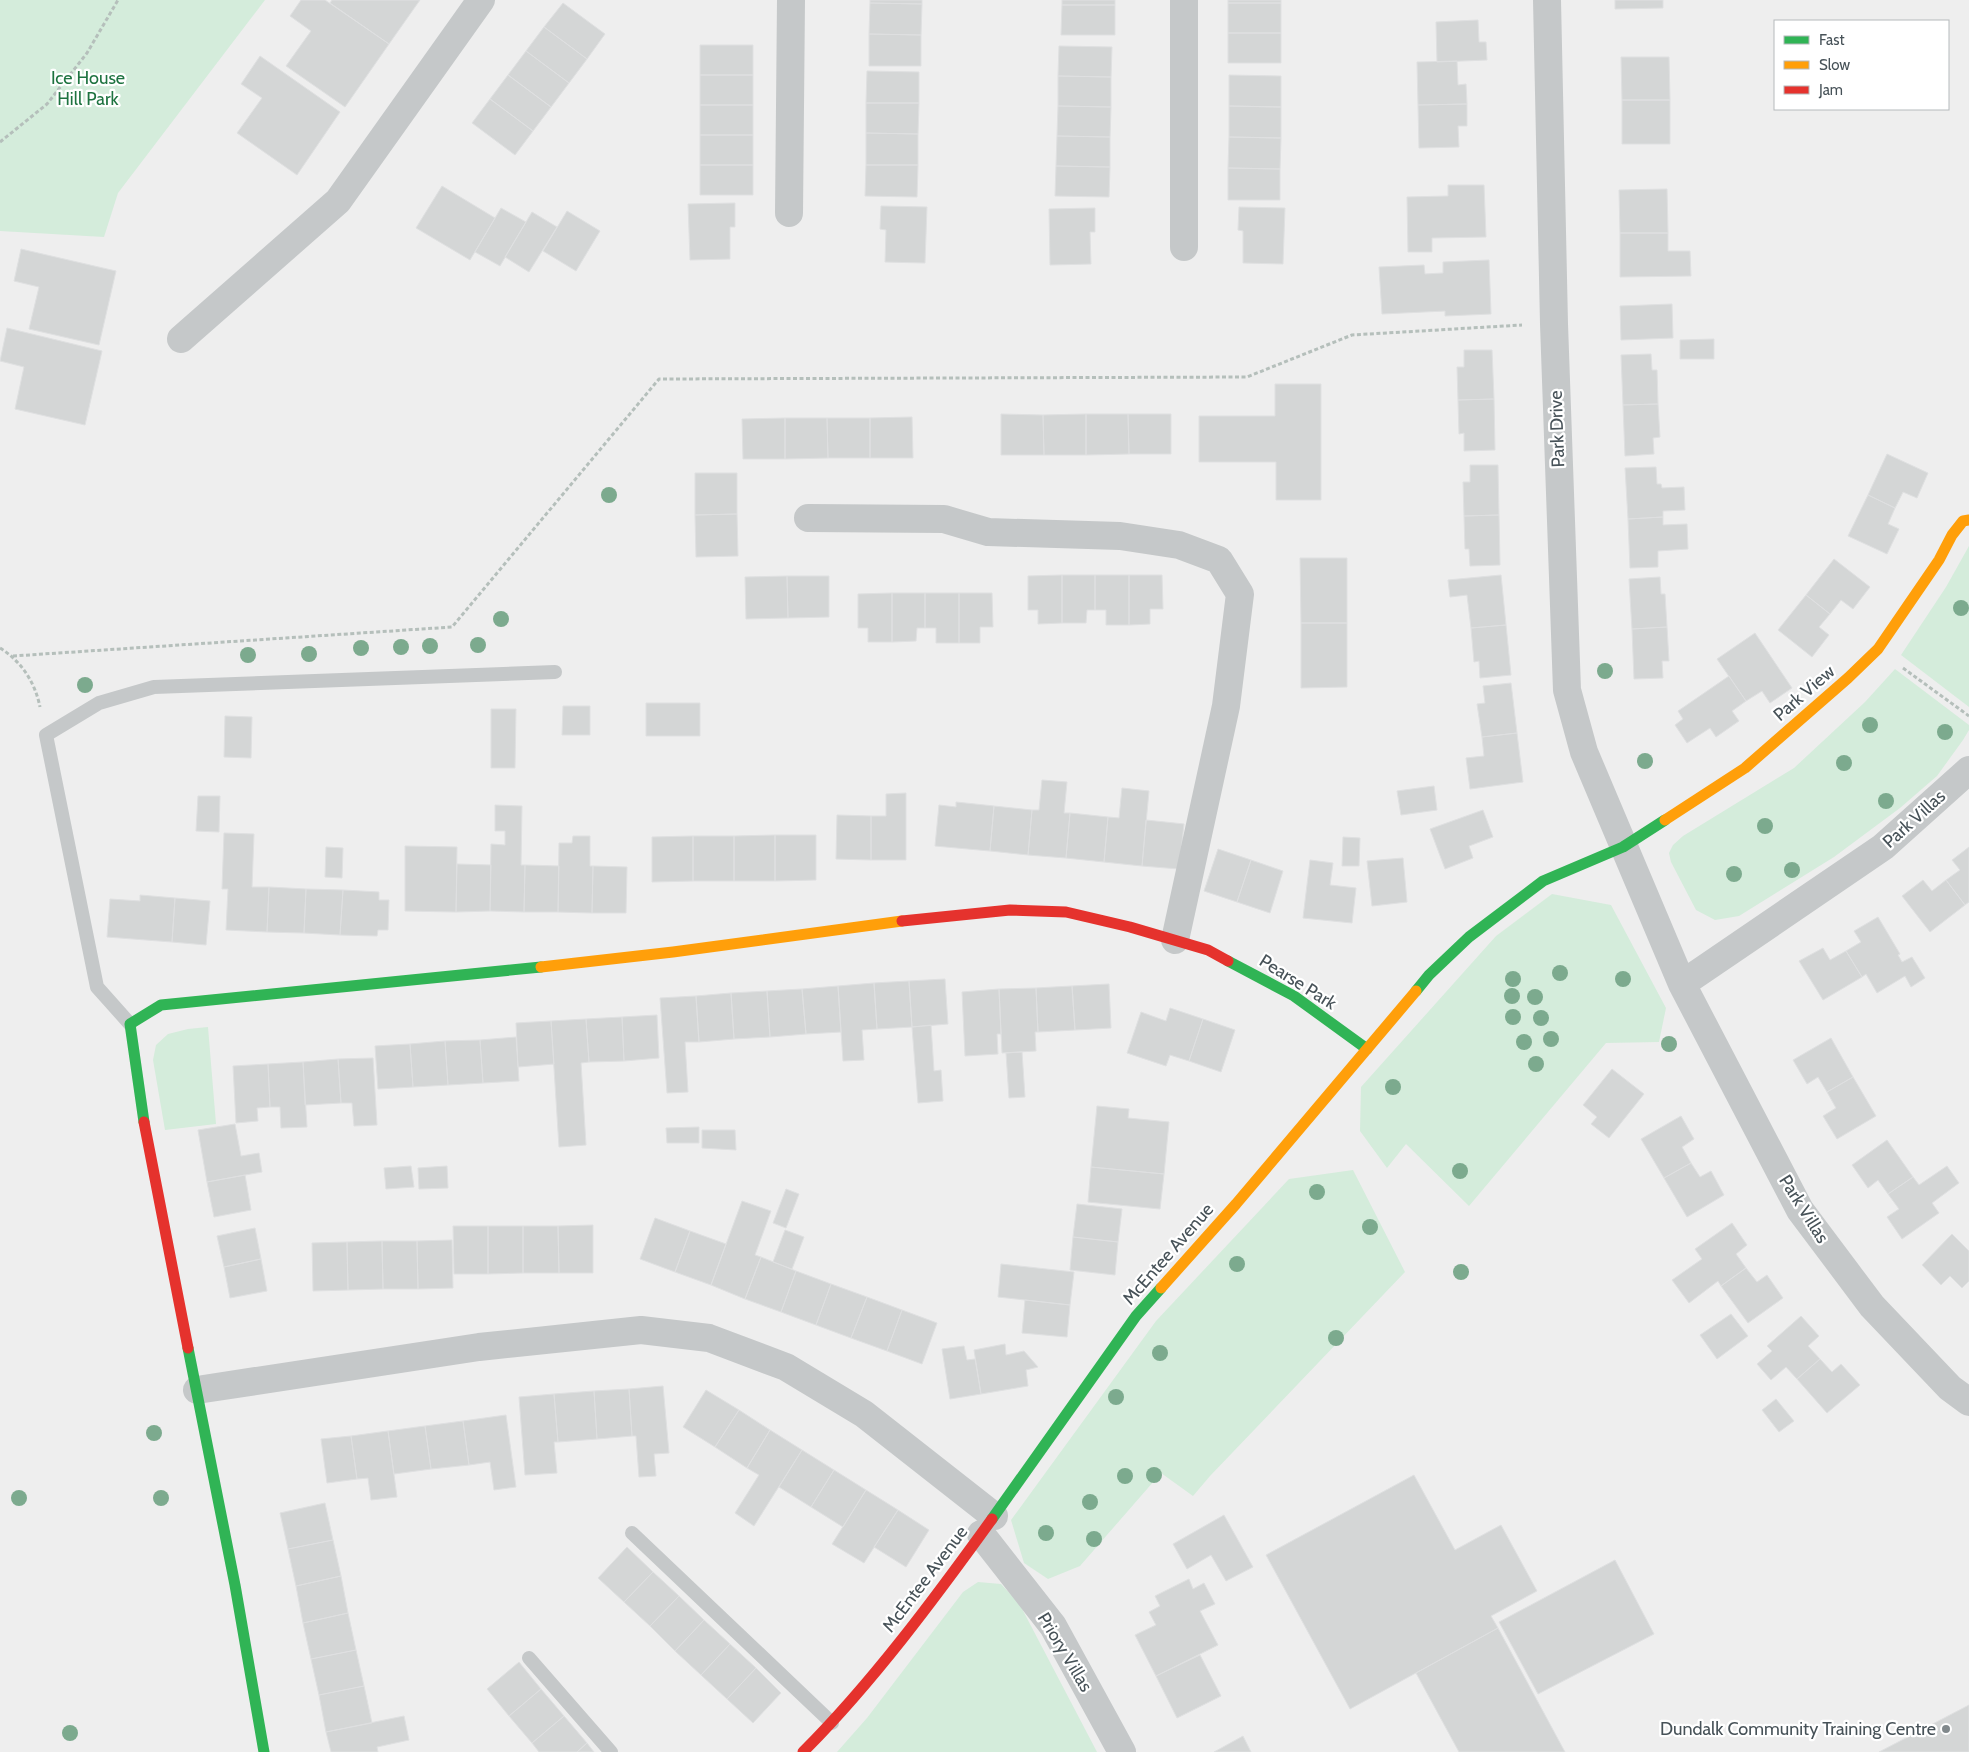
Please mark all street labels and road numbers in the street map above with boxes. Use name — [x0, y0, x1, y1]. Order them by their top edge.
street label: Park Drive — [1545, 390, 1569, 468]
street label: Park View — [1769, 660, 1839, 726]
street label: Park Villas — [1878, 785, 1950, 853]
street label: Pearse Park — [1255, 950, 1341, 1015]
street label: Park Villas — [1774, 1171, 1834, 1247]
street label: McEntee Avenue — [1118, 1199, 1218, 1309]
street label: McEntee Avenue — [878, 1521, 972, 1637]
street label: Priory Villas — [1033, 1608, 1097, 1696]

